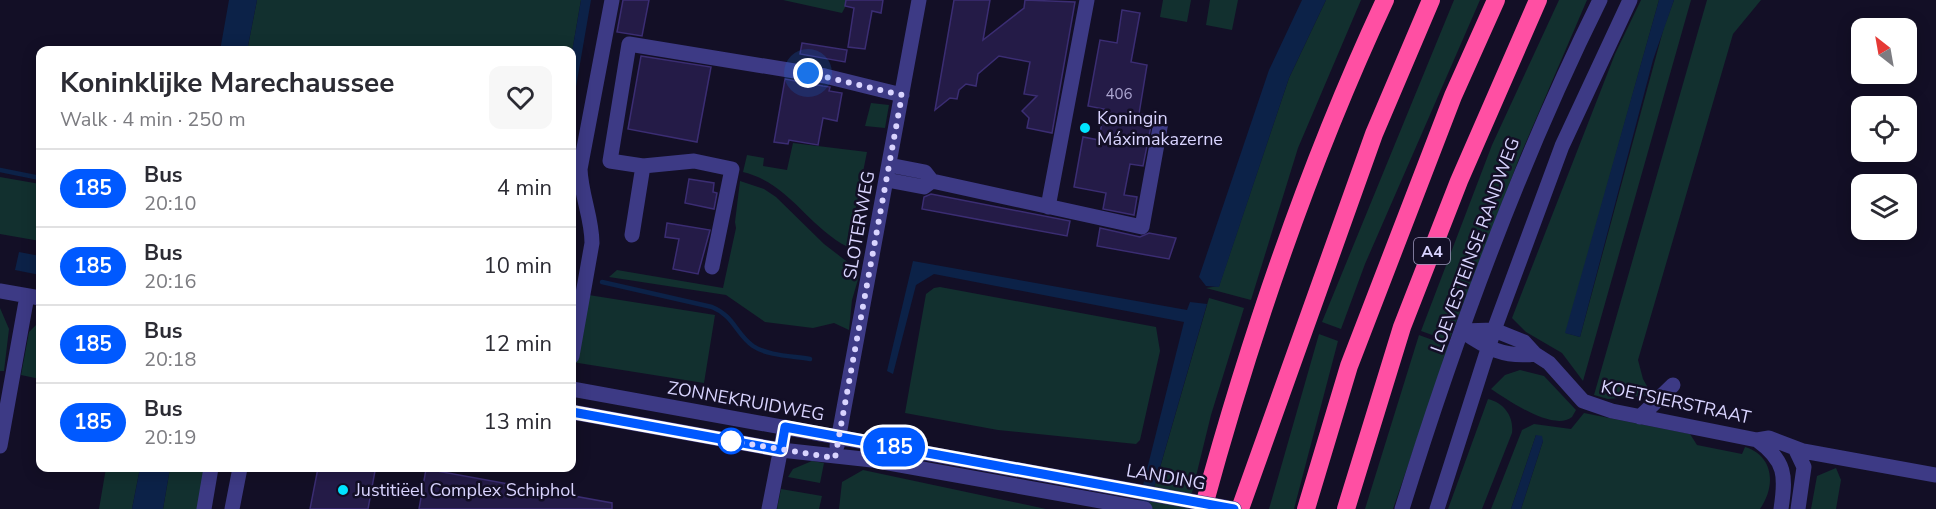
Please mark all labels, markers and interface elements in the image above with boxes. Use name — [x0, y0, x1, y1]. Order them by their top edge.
north arrow — [1851, 18, 1917, 84]
map controls — [1851, 18, 1917, 240]
your location — [793, 58, 823, 88]
text: Koninklijke Marechaussee — [60, 64, 394, 102]
button: heart — [489, 66, 552, 129]
house number: 406 — [1105, 84, 1133, 104]
button: locate — [1851, 96, 1917, 162]
text: Walk · 4 min · 250 m — [60, 106, 246, 133]
place label: Koningin Máximakazerne — [1097, 106, 1223, 151]
marker: Koningin Máximakazerne — [1078, 121, 1092, 135]
street label: LOEVESTEINSE RANDWEG — [1425, 134, 1525, 356]
text: Bus — [144, 160, 183, 190]
street label: SLOTERWEG — [838, 169, 880, 281]
text: 4 min — [497, 173, 552, 203]
text: 185 — [74, 174, 112, 202]
button: layers — [1851, 174, 1917, 240]
text: 20:10 — [144, 190, 197, 217]
text: Bus — [144, 238, 183, 268]
road number: A4 — [1414, 238, 1450, 264]
text: 10 min — [484, 251, 552, 281]
text: 185 — [74, 252, 112, 280]
text: 20:16 — [144, 268, 197, 295]
text: Bus — [144, 316, 183, 346]
text: 12 min — [484, 329, 552, 359]
text: 185 — [74, 330, 112, 358]
text: 20:18 — [144, 346, 197, 373]
street label: KOETSIERSTRAAT — [1599, 374, 1753, 430]
street label: ZONNEKRUIDWEG — [666, 375, 826, 427]
text: Bus — [144, 394, 183, 424]
text: 13 min — [484, 407, 552, 437]
text: 185 — [74, 408, 112, 436]
text: 20:19 — [144, 424, 197, 451]
unlabelled marker — [718, 428, 744, 454]
line badge: 185 — [860, 428, 928, 466]
text: 185 — [875, 433, 913, 461]
street label: LANDING — [1124, 458, 1208, 496]
place label: Justitiëel Complex Schiphol — [354, 478, 576, 502]
marker: Justitiëel Complex Schiphol — [336, 483, 350, 497]

